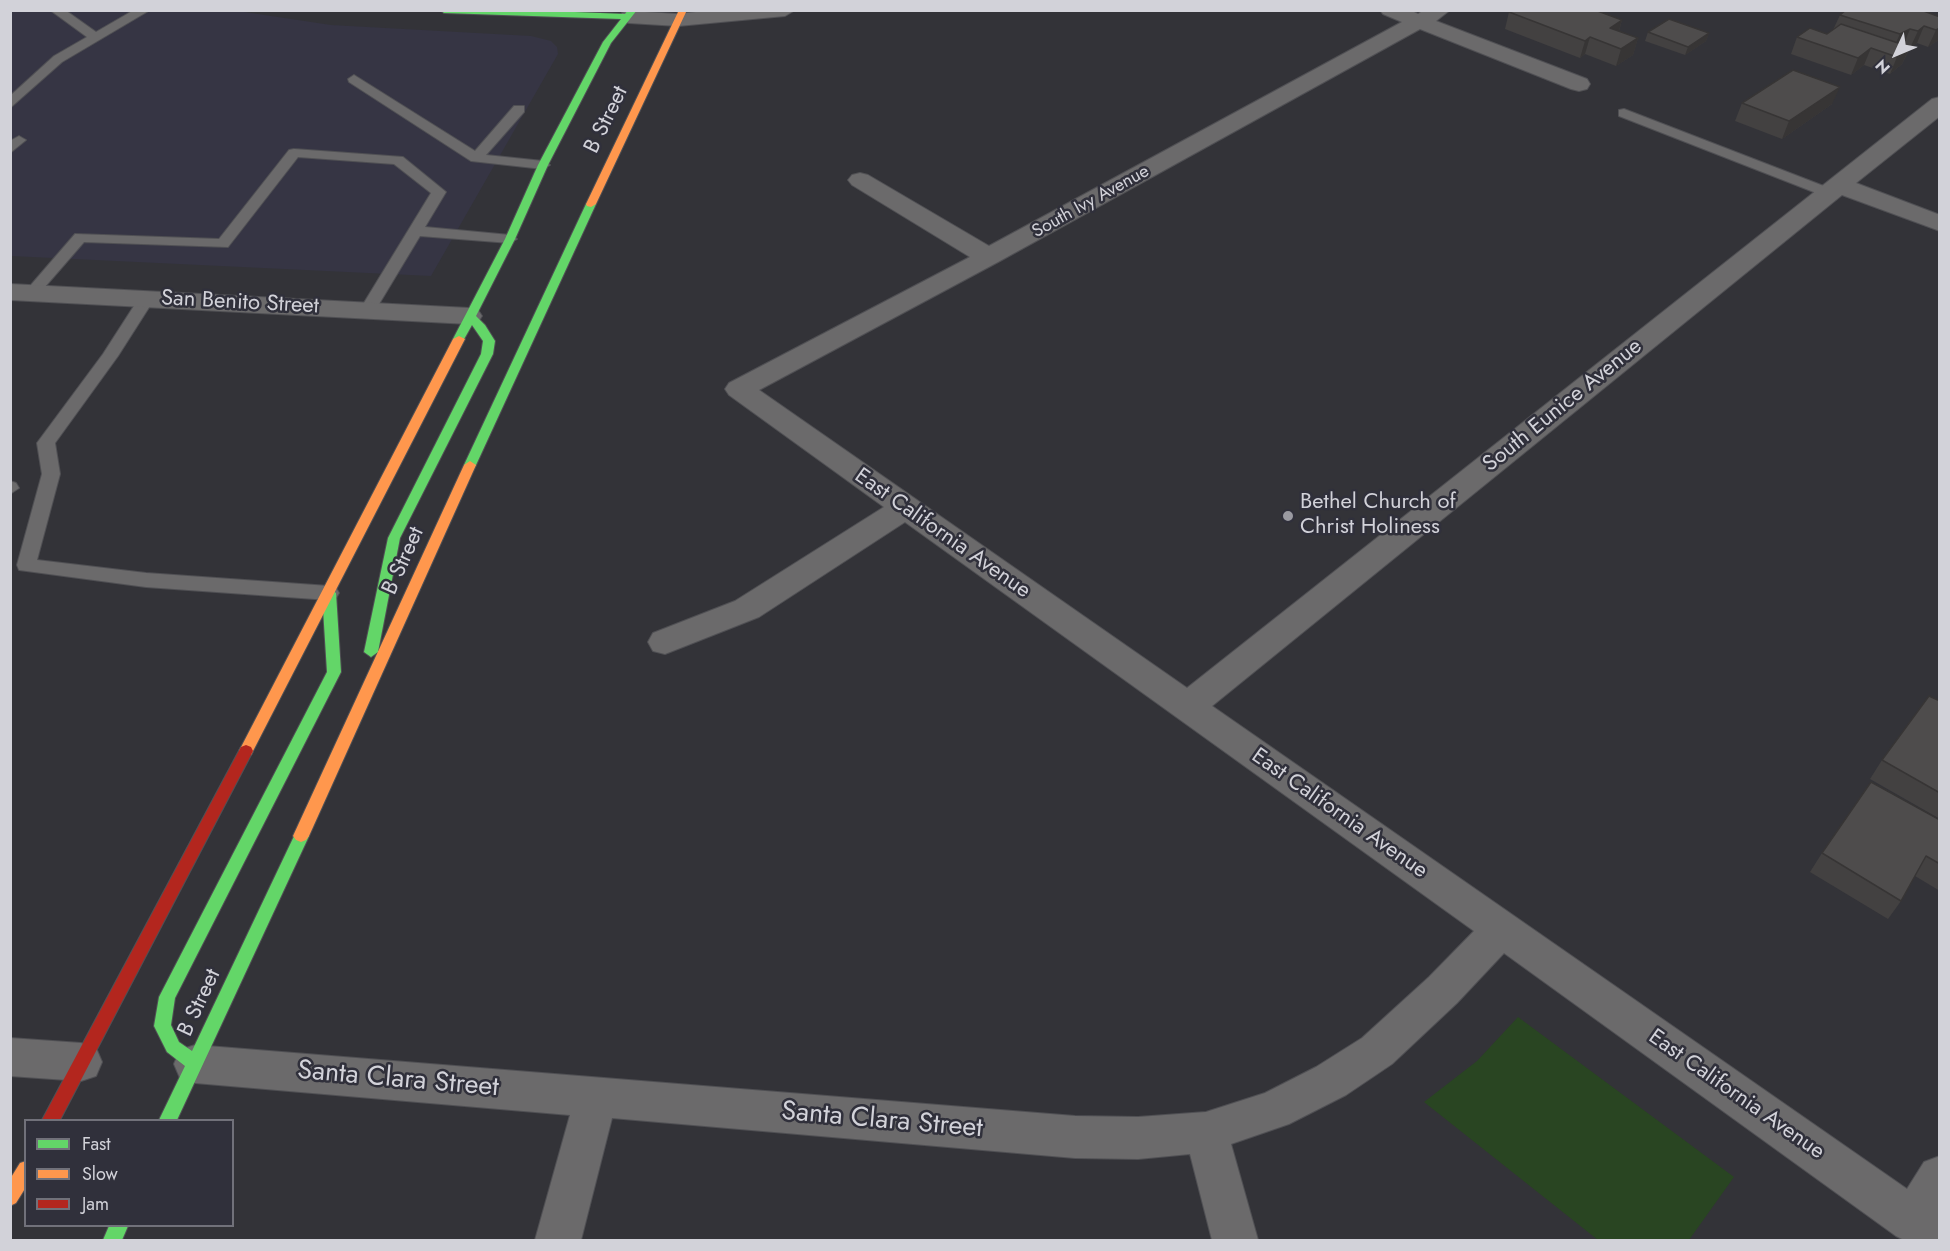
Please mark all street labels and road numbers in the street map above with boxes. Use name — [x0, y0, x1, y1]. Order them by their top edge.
street label: B Street — [579, 82, 635, 158]
street label: South Ivy Avenue — [1029, 161, 1153, 243]
street label: San Benito Street — [160, 286, 320, 320]
street label: South Eunice Avenue — [1478, 334, 1648, 478]
street label: East California Avenue — [849, 463, 1035, 605]
street label: B Street — [377, 523, 431, 599]
street label: East California Avenue — [1246, 743, 1432, 885]
street label: B Street — [173, 965, 227, 1041]
street label: East California Avenue — [1643, 1024, 1829, 1166]
street label: Santa Clara Street — [296, 1055, 500, 1105]
street label: Santa Clara Street — [780, 1096, 984, 1146]

